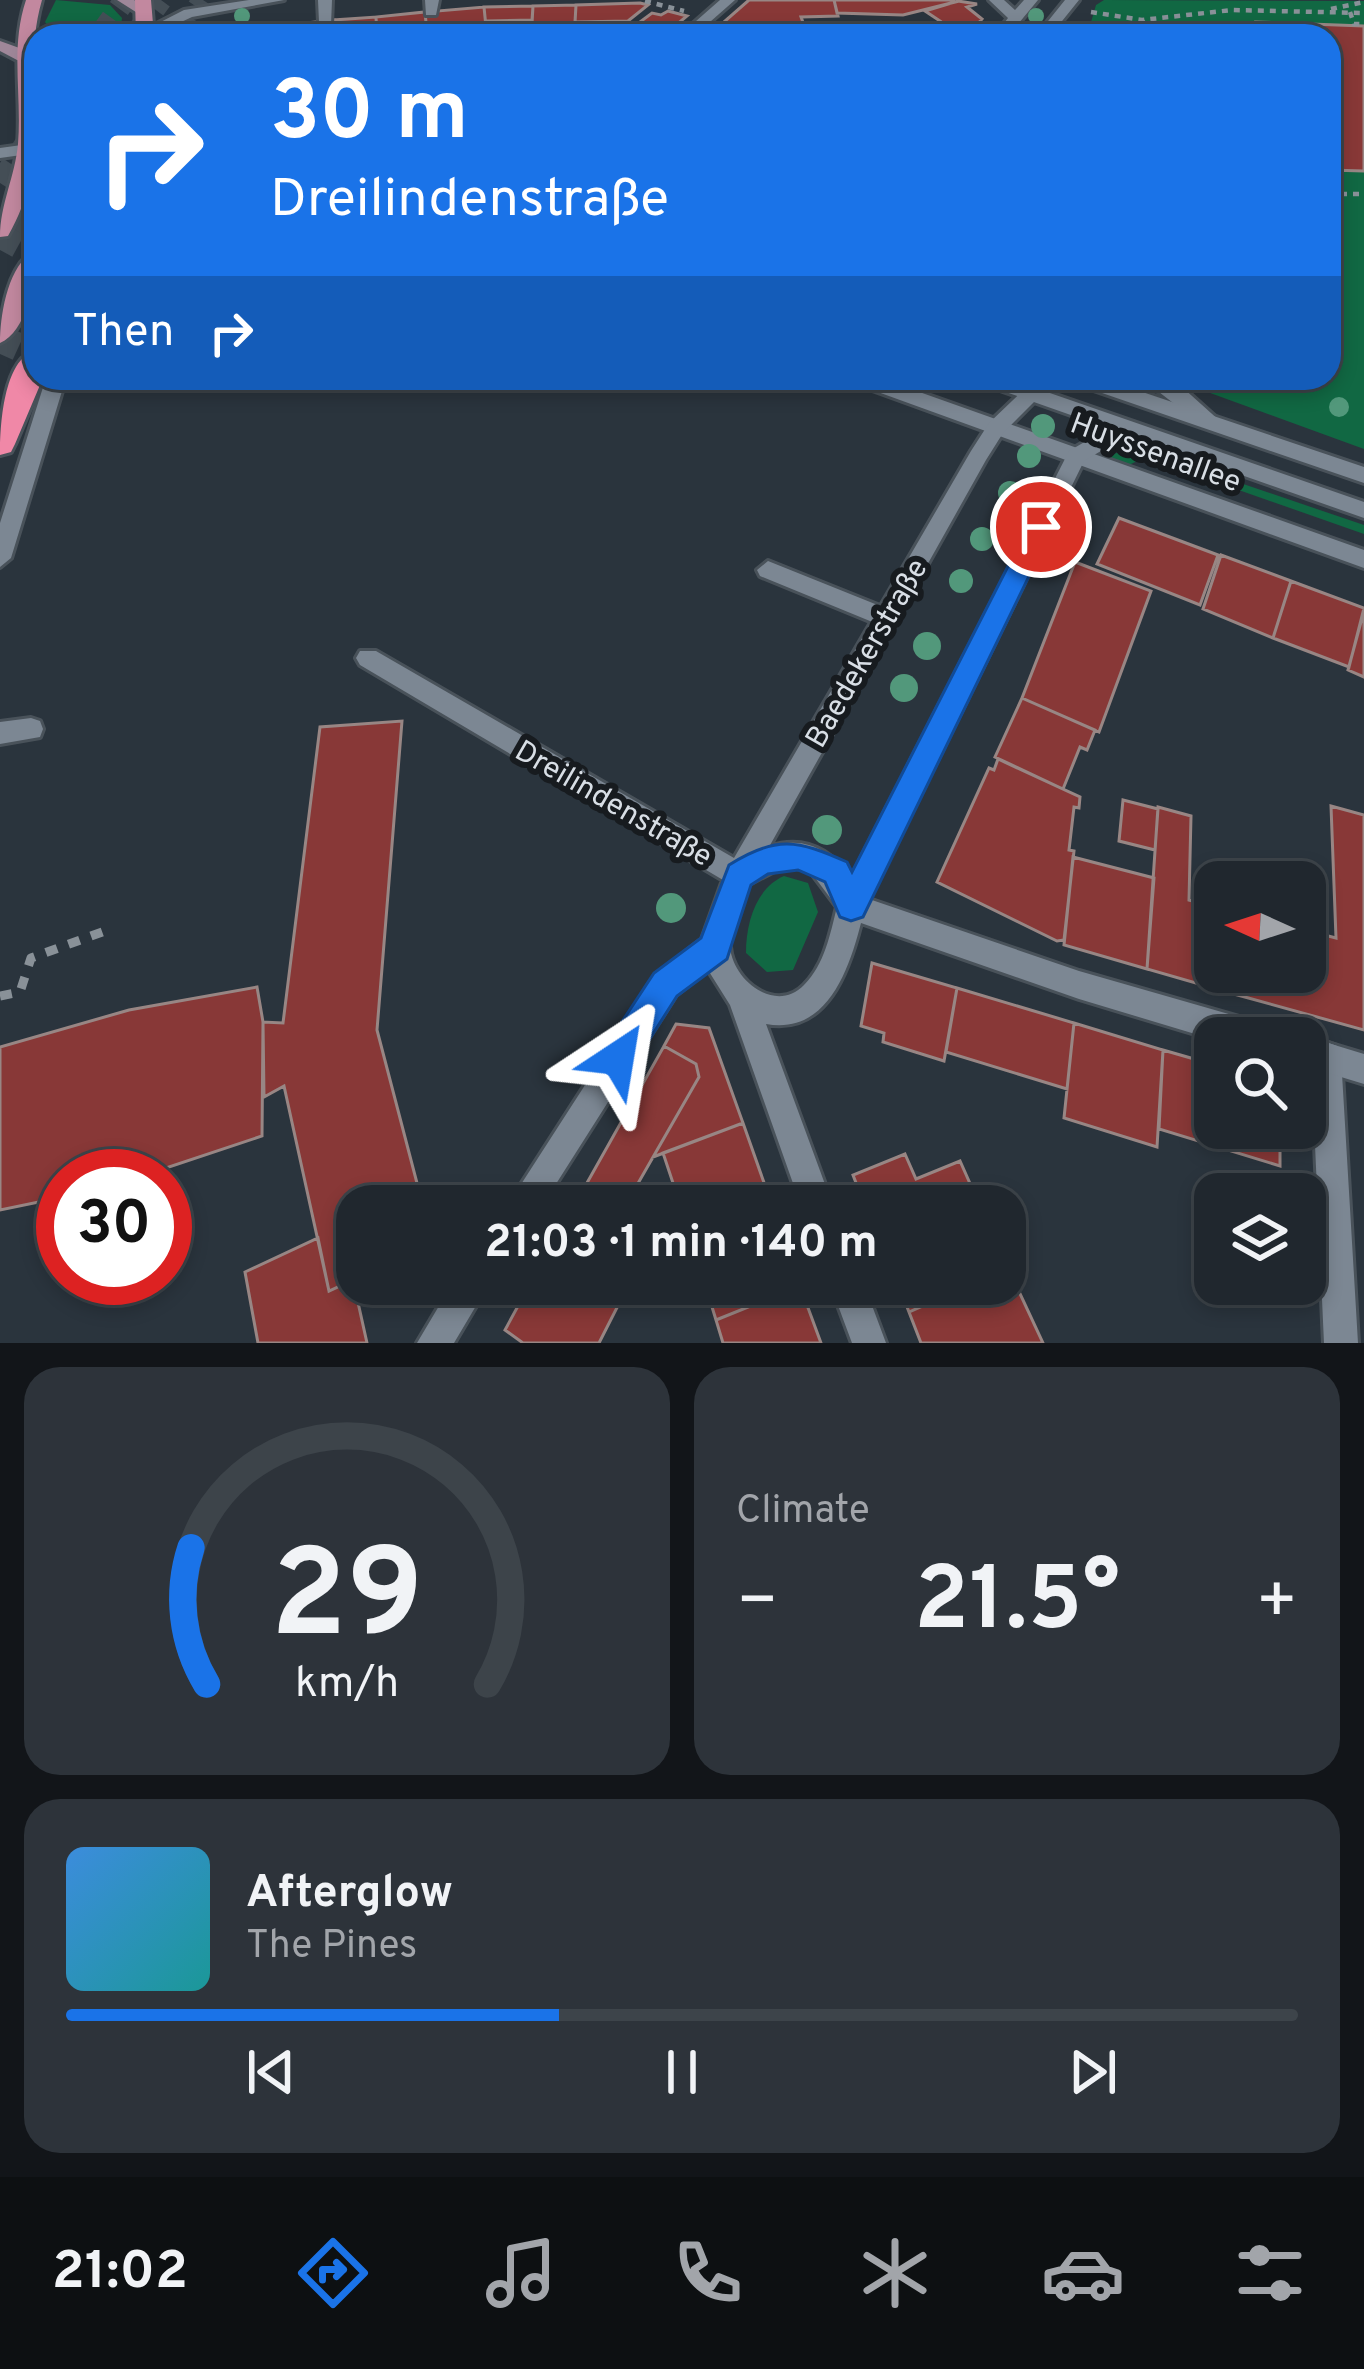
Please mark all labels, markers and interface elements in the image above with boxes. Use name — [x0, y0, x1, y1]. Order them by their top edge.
text: 30 m — [270, 63, 469, 169]
icon: right — [72, 72, 228, 228]
text: Dreilindenstraße — [270, 167, 669, 236]
icon: right — [198, 300, 264, 366]
text: Then — [72, 305, 174, 362]
street label: Huyssenallee — [1065, 406, 1246, 502]
pin — [990, 476, 1092, 578]
icon: arrive — [1008, 494, 1074, 560]
street label: Baedekerstraße — [799, 553, 937, 755]
street label: Dreilindenstraße — [507, 734, 718, 877]
north arrow — [1194, 861, 1326, 993]
map controls — [1194, 861, 1326, 1305]
position arrow — [555, 995, 681, 1121]
button: search — [1194, 1017, 1326, 1149]
speed limit sign: 30 — [36, 1149, 192, 1305]
button: layers — [1194, 1173, 1326, 1305]
text: 21:03 · 1 min · 140 m — [484, 1216, 878, 1273]
text: Climate — [736, 1488, 870, 1537]
text: 29 — [270, 1523, 424, 1681]
text: 21.5° — [914, 1548, 1120, 1661]
text: − — [736, 1563, 779, 1646]
text: + — [1255, 1563, 1298, 1646]
text: km/h — [295, 1658, 399, 1712]
text: Afterglow — [246, 1866, 453, 1923]
text: The Pines — [246, 1923, 417, 1972]
icon: previous — [238, 2039, 304, 2105]
icon: pause — [649, 2039, 715, 2105]
icon: next — [1060, 2039, 1126, 2105]
icon: directions — [291, 2231, 375, 2315]
icon: music — [479, 2231, 563, 2315]
icon: phone — [666, 2231, 750, 2315]
icon: climate — [853, 2231, 937, 2315]
icon: car — [1041, 2231, 1125, 2315]
icon: filters — [1228, 2231, 1312, 2315]
text: 21:02 — [52, 2239, 188, 2308]

